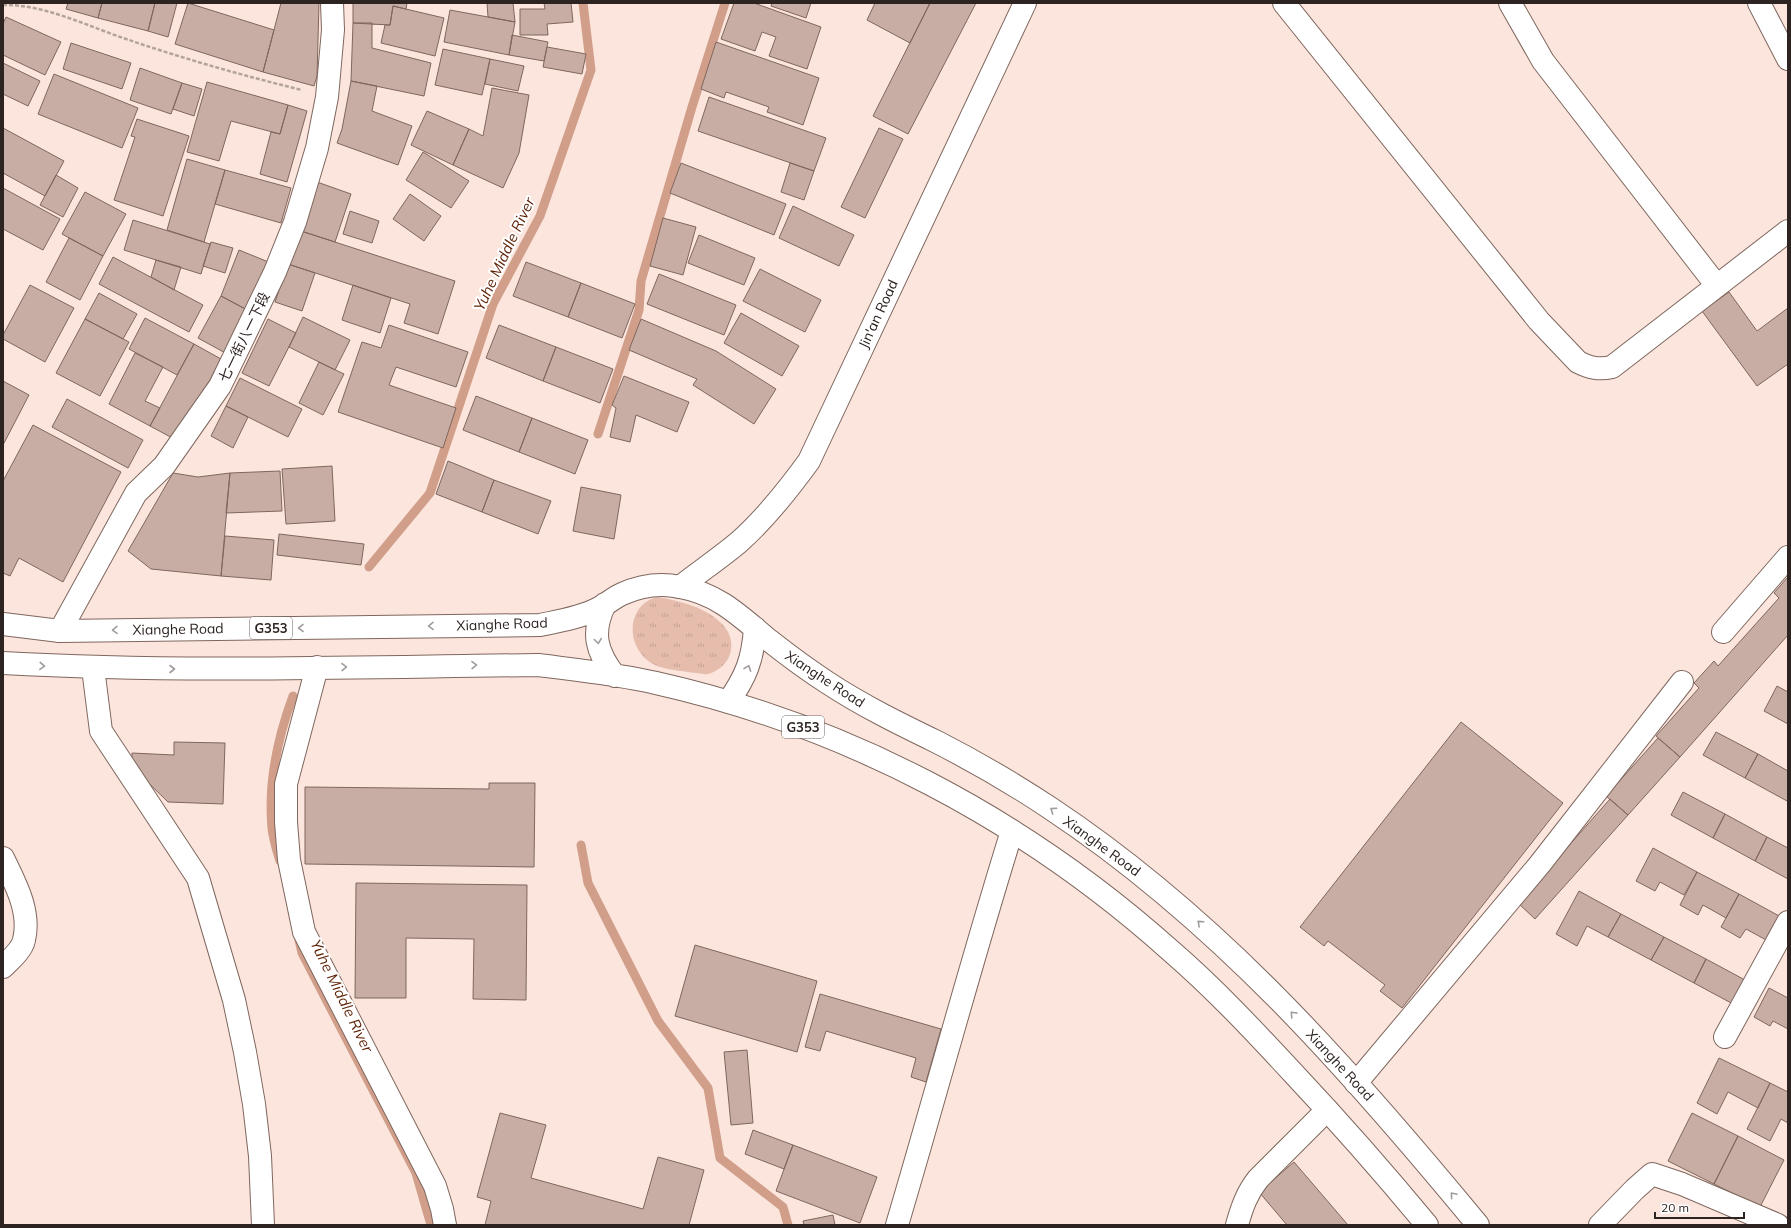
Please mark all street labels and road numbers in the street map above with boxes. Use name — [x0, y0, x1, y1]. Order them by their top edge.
street label: Jin'an Road — [854, 277, 902, 351]
street label: 七一街八一下段 — [214, 289, 274, 385]
street label: Xianghe Road — [456, 613, 548, 635]
road number: G353 — [250, 617, 292, 639]
street label: Xianghe Road — [132, 619, 224, 639]
street label: Xianghe Road — [782, 647, 868, 711]
road number: G353 — [782, 716, 824, 738]
street label: Xianghe Road — [1060, 812, 1144, 880]
street label: Xianghe Road — [1302, 1025, 1378, 1105]

